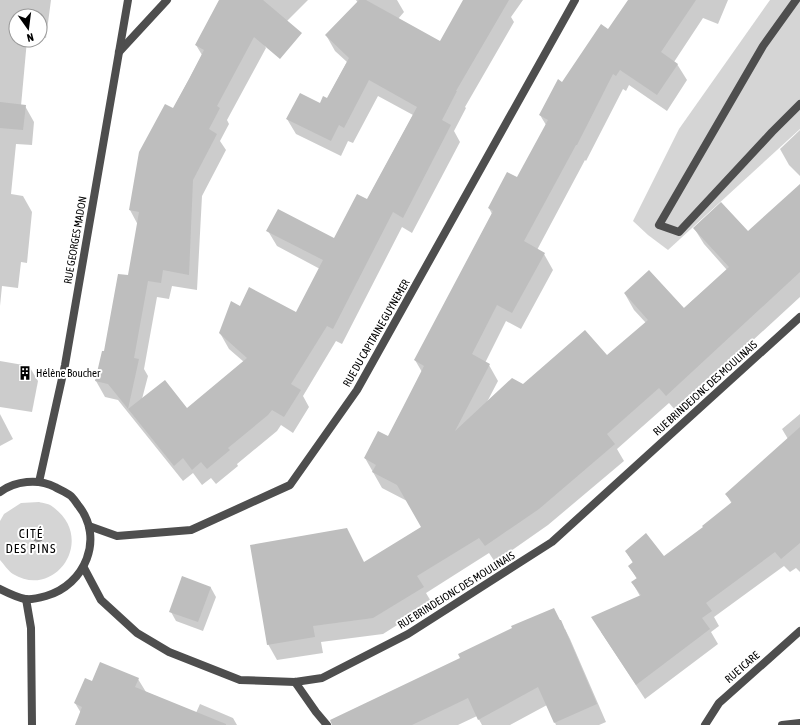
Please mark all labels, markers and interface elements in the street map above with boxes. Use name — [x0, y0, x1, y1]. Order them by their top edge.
north arrow — [8, 8, 48, 48]
text: N — [26, 31, 35, 44]
street label: RUE GEORGES MADON — [61, 195, 89, 285]
street label: RUE DU CAPITAINE GUYNEMER — [340, 277, 412, 389]
street label: RUE BRINDEJONC DES MOULINAIS — [651, 338, 760, 438]
building icon: Hélène Boucher — [17, 365, 33, 381]
place label: Hélène Boucher — [36, 367, 101, 379]
district label: CITÉ DES PINS — [6, 526, 56, 556]
street label: RUE BRINDEJONC DES MOULINAIS — [395, 549, 517, 631]
street label: RUE ICARE — [722, 649, 762, 685]

